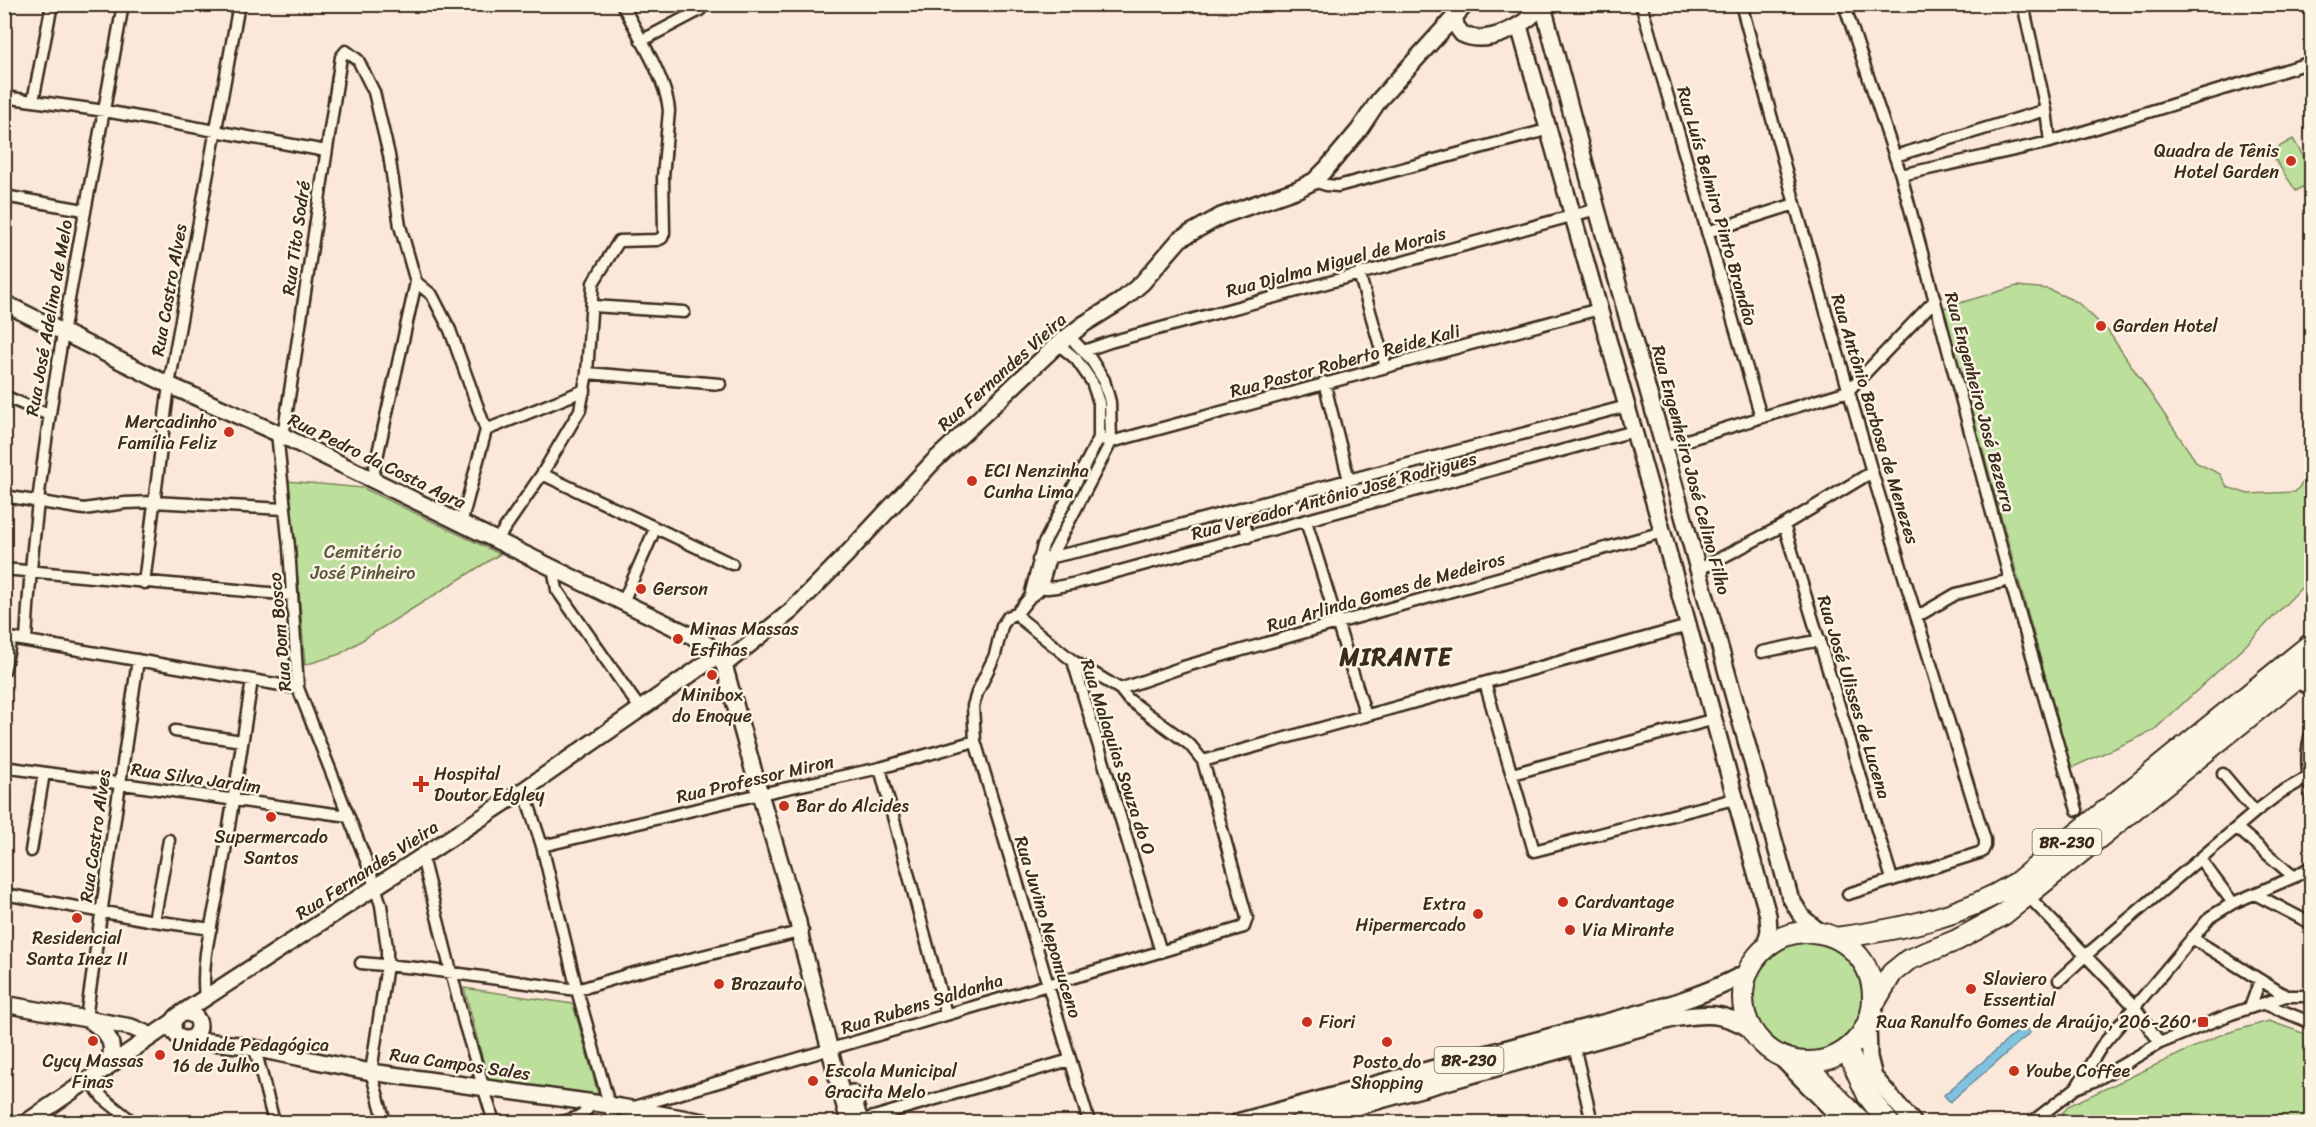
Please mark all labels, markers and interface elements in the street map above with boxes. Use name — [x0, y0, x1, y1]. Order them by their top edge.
street label: Rua Luís Belmiro Pinto Brandão — [1667, 82, 1767, 330]
place label: Quadra de Tênis Hotel Garden — [2154, 135, 2280, 188]
marker: Quadra de Tênis Hotel Garden — [2284, 154, 2298, 168]
street label: Rua Tito Sodré — [272, 179, 320, 297]
street label: Rua José Adelino de Melo — [16, 217, 82, 419]
street label: Rua Djalma Miguel de Morais — [1222, 217, 1450, 307]
street label: Rua Castro Alves — [142, 221, 196, 359]
street label: Rua Engenheiro José Bezerra — [1935, 288, 2025, 516]
street label: Rua Antônio Barbosa de Menezes — [1822, 290, 1929, 549]
street label: Rua Fernandes Vieira — [930, 305, 1074, 439]
place label: Garden Hotel — [2113, 310, 2219, 342]
street label: Rua Pastor Roberto Reide Kali — [1226, 315, 1465, 407]
marker: Garden Hotel — [2094, 319, 2108, 333]
street label: Rua Engenheiro José Celino Filho — [1642, 342, 1740, 599]
street label: Rua Pedro da Costa Agra — [282, 404, 472, 518]
place label: Mercadinho Família Feliz — [118, 406, 217, 459]
marker: Mercadinho Família Feliz — [222, 425, 236, 439]
street label: Rua Vereador Antônio José Rodrigues — [1188, 442, 1481, 550]
place label: ECI Nenzinha Cunha Lima — [984, 455, 1089, 508]
marker: ECI Nenzinha Cunha Lima — [965, 474, 979, 488]
park label: Cemitério José Pinheiro — [310, 536, 415, 589]
street label: Rua Arlinda Gomes de Medeiros — [1263, 542, 1510, 641]
street label: Rua Dom Bosco — [259, 571, 301, 693]
place label: Gerson — [653, 573, 708, 605]
marker: Gerson — [634, 582, 648, 596]
street label: Rua José Ulisses de Lucena — [1808, 591, 1900, 803]
place label: Minas Massas Esfihas — [690, 613, 799, 666]
marker: Minas Massas Esfihas — [671, 632, 685, 646]
district label: MIRANTE — [1338, 636, 1453, 678]
street label: Rua Malaquias Souza do O — [1071, 655, 1165, 859]
marker: Minibox do Enoque — [705, 668, 719, 682]
place label: Minibox do Enoque — [672, 679, 752, 732]
street label: Rua Professor Miron — [673, 745, 837, 813]
street label: Rua Silva Jardim — [129, 753, 263, 803]
place label: Hospital Doutor Edgley — [434, 758, 545, 811]
street label: Rua Castro Alves — [70, 767, 120, 905]
marker: Hospital Doutor Edgley — [412, 775, 430, 793]
place label: Bar do Alcides — [796, 790, 909, 822]
marker: Bar do Alcides — [777, 799, 791, 813]
marker: Supermercado Santos — [264, 810, 278, 824]
street label: Rua Fernandes Vieira — [289, 811, 445, 929]
place label: Supermercado Santos — [214, 821, 328, 874]
road number: BR-230 — [2032, 829, 2102, 855]
street label: Rua Juvino Nepomuceno — [1005, 832, 1091, 1022]
place label: Cardvantage — [1575, 886, 1675, 918]
place label: Extra Hipermercado — [1356, 888, 1466, 941]
marker: Cardvantage — [1556, 895, 1570, 909]
marker: Extra Hipermercado — [1471, 907, 1485, 921]
marker: Residencial Santa Inez II — [70, 911, 84, 925]
place label: Via Mirante — [1582, 914, 1674, 946]
place label: Residencial Santa Inez II — [26, 922, 128, 975]
marker: Via Mirante — [1563, 923, 1577, 937]
place label: Slaviero Essential — [1983, 963, 2056, 1016]
street label: Rua Rubens Saldanha — [837, 964, 1007, 1044]
place label: Brazauto — [731, 968, 802, 1000]
marker: Brazauto — [712, 977, 726, 991]
marker: Slaviero Essential — [1964, 982, 1978, 996]
place label: Fiori — [1319, 1006, 1356, 1038]
place label: Rua Ranulfo Gomes de Araújo, 206-260 — [1876, 1006, 2191, 1038]
marker: Fiori — [1300, 1015, 1314, 1029]
marker: Rua Ranulfo Gomes de Araújo, 206-260 — [2196, 1015, 2210, 1029]
place label: Unidade Pedagógica 16 de Julho — [172, 1029, 329, 1082]
marker: Cycy Massas Finas — [86, 1034, 100, 1048]
marker: Posto do Shopping — [1380, 1035, 1394, 1049]
street label: Rua Campos Sales — [388, 1038, 533, 1090]
place label: Cycy Massas Finas — [43, 1045, 144, 1098]
place label: Posto do Shopping — [1351, 1046, 1423, 1099]
road number: BR-230 — [1434, 1047, 1504, 1073]
marker: Unidade Pedagógica 16 de Julho — [153, 1048, 167, 1062]
place label: Escola Municipal Gracita Melo — [825, 1055, 958, 1108]
place label: Yoube Coffee — [2026, 1055, 2131, 1087]
marker: Yoube Coffee — [2007, 1064, 2021, 1078]
marker: Escola Municipal Gracita Melo — [806, 1074, 820, 1088]

